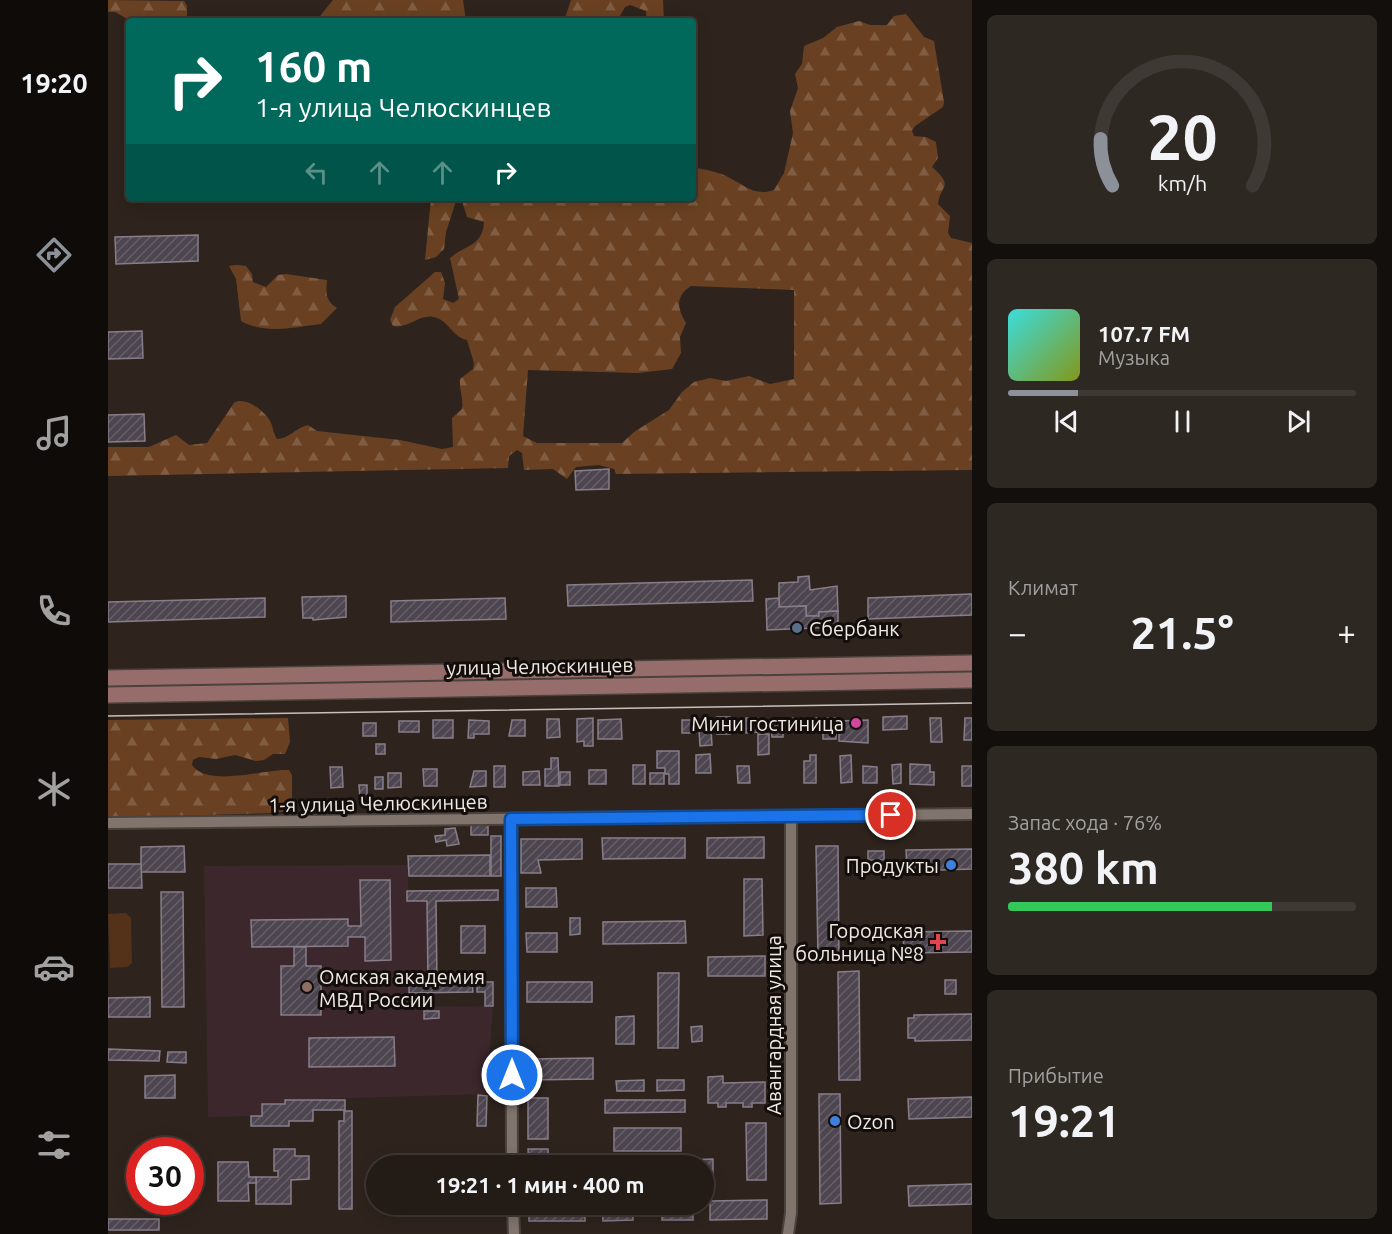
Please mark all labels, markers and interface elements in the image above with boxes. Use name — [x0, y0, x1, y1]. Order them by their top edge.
icon: right — [156, 42, 234, 120]
text: 160 m — [255, 43, 372, 90]
text: 19:20 — [20, 68, 88, 98]
text: 1-я улица Челюскинцев — [255, 92, 551, 122]
text: 20 — [1147, 103, 1217, 173]
icon: left — [300, 156, 333, 189]
icon: ahead — [363, 156, 396, 189]
icon: ahead — [426, 156, 459, 189]
icon: right — [489, 156, 522, 189]
text: km/h — [1157, 172, 1207, 196]
icon: directions — [33, 234, 75, 276]
text: 107.7 FM — [1098, 321, 1190, 346]
text: Музыка — [1098, 346, 1170, 369]
icon: previous — [1050, 405, 1083, 438]
icon: pause — [1166, 405, 1199, 438]
icon: next — [1282, 405, 1315, 438]
icon: music — [33, 412, 75, 454]
text: Климат — [1008, 576, 1078, 599]
icon: phone — [33, 590, 75, 632]
text: 21.5° — [1130, 607, 1234, 658]
text: − — [1008, 614, 1027, 651]
text: + — [1337, 614, 1356, 651]
place label: Сбербанк — [809, 617, 900, 640]
marker: Сбербанк — [790, 621, 804, 635]
street label: улица Челюскинцев — [446, 653, 634, 679]
place label: Мини гостиница — [691, 712, 844, 735]
marker: Мини гостиница — [849, 716, 863, 730]
icon: climate — [33, 768, 75, 810]
pin — [865, 789, 916, 840]
street label: 1-я улица Челюскинцев — [268, 790, 488, 816]
icon: arrive — [874, 798, 907, 831]
text: Запас хода · 76% — [1008, 811, 1162, 834]
text: 380 km — [1008, 842, 1159, 893]
place label: Продукты — [846, 854, 939, 877]
marker: Продукты — [944, 858, 958, 872]
place label: Городская больница №8 — [795, 919, 924, 965]
marker: Городская больница №8 — [929, 933, 947, 951]
street label: Авангардная улица — [762, 935, 785, 1115]
icon: car — [33, 946, 75, 988]
place label: Омская академия МВД России — [319, 965, 485, 1011]
marker: Омская академия МВД России — [300, 980, 314, 994]
position arrow — [480, 1043, 544, 1107]
text: Прибытие — [1008, 1064, 1104, 1087]
text: 19:21 — [1008, 1095, 1121, 1146]
place label: Ozon — [847, 1110, 895, 1133]
marker: Ozon — [828, 1114, 842, 1128]
icon: filters — [33, 1124, 75, 1166]
speed limit sign: 30 — [126, 1137, 204, 1215]
text: 19:21 · 1 мин · 400 m — [436, 1172, 644, 1197]

